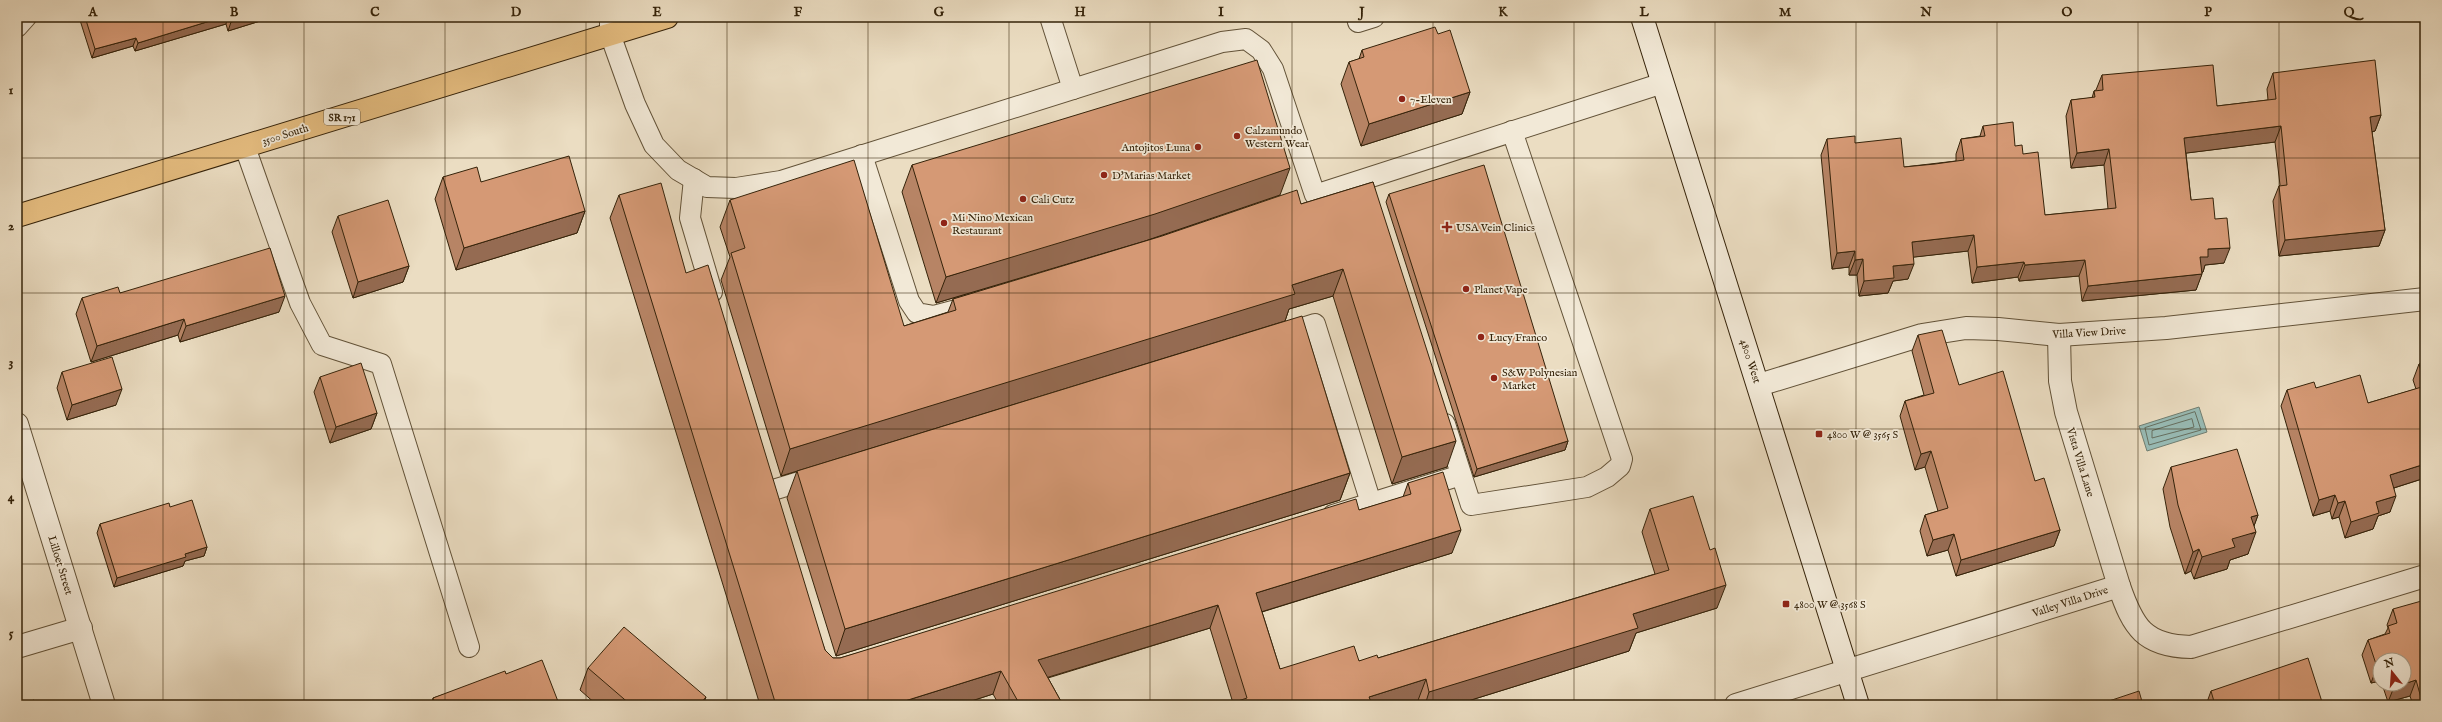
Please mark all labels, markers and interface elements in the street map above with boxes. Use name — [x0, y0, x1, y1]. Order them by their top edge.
text: A — [88, 4, 99, 21]
text: B — [230, 4, 239, 21]
text: C — [370, 4, 380, 21]
text: D — [511, 4, 522, 21]
text: E — [652, 4, 662, 21]
text: F — [794, 4, 803, 21]
text: G — [934, 4, 945, 21]
text: H — [1074, 4, 1086, 21]
text: I — [1218, 4, 1224, 21]
text: J — [1357, 4, 1365, 21]
text: K — [1498, 4, 1508, 21]
text: L — [1638, 4, 1649, 21]
text: M — [1779, 4, 1792, 21]
text: N — [1919, 4, 1932, 21]
text: O — [2062, 4, 2073, 21]
text: P — [2204, 4, 2212, 21]
text: Q — [2344, 4, 2364, 21]
text: 1 — [9, 82, 14, 99]
place label: 7-Eleven — [1410, 93, 1452, 107]
marker: 7-Eleven — [1397, 94, 1407, 104]
road number: SR 171 — [324, 109, 360, 125]
street label: 3500 South — [260, 121, 310, 149]
place label: Calzamundo Western Wear — [1245, 124, 1309, 151]
marker: Calzamundo Western Wear — [1232, 131, 1242, 141]
place label: Antojitos Luna — [1121, 141, 1190, 155]
marker: Antojitos Luna — [1193, 142, 1203, 152]
place label: D'Marias Market — [1112, 169, 1191, 183]
marker: D'Marias Market — [1099, 170, 1109, 180]
place label: Cali Cutz — [1031, 193, 1074, 207]
marker: Cali Cutz — [1018, 194, 1028, 204]
place label: Mi Nino Mexican Restaurant — [952, 211, 1033, 238]
text: 2 — [8, 218, 14, 235]
marker: Mi Nino Mexican Restaurant — [939, 218, 949, 228]
marker: USA Vein Clinics — [1441, 221, 1453, 233]
place label: USA Vein Clinics — [1456, 221, 1535, 235]
place label: Planet Vape — [1474, 283, 1527, 297]
marker: Planet Vape — [1461, 284, 1471, 294]
street label: Villa View Drive — [2051, 324, 2126, 342]
place label: Lucy Franco — [1489, 331, 1547, 345]
marker: Lucy Franco — [1476, 332, 1486, 342]
street label: 4800 West — [1736, 337, 1764, 385]
text: 3 — [9, 354, 14, 371]
place label: S&W Polynesian Market — [1502, 366, 1578, 393]
marker: S&W Polynesian Market — [1489, 373, 1499, 383]
street label: Vista Villa Lane — [2063, 425, 2097, 499]
place label: 4800 W @ 3565 S — [1827, 428, 1899, 442]
marker: 4800 W @ 3565 S — [1814, 429, 1824, 439]
text: 4 — [8, 489, 15, 506]
street label: Lilloet Street — [44, 534, 76, 597]
street label: Valley Villa Drive — [2030, 583, 2110, 621]
place label: 4800 W @ 3568 S — [1794, 598, 1866, 612]
marker: 4800 W @ 3568 S — [1781, 599, 1791, 609]
text: 5 — [9, 625, 14, 642]
north arrow — [2372, 652, 2412, 692]
text: N — [2382, 655, 2396, 672]

